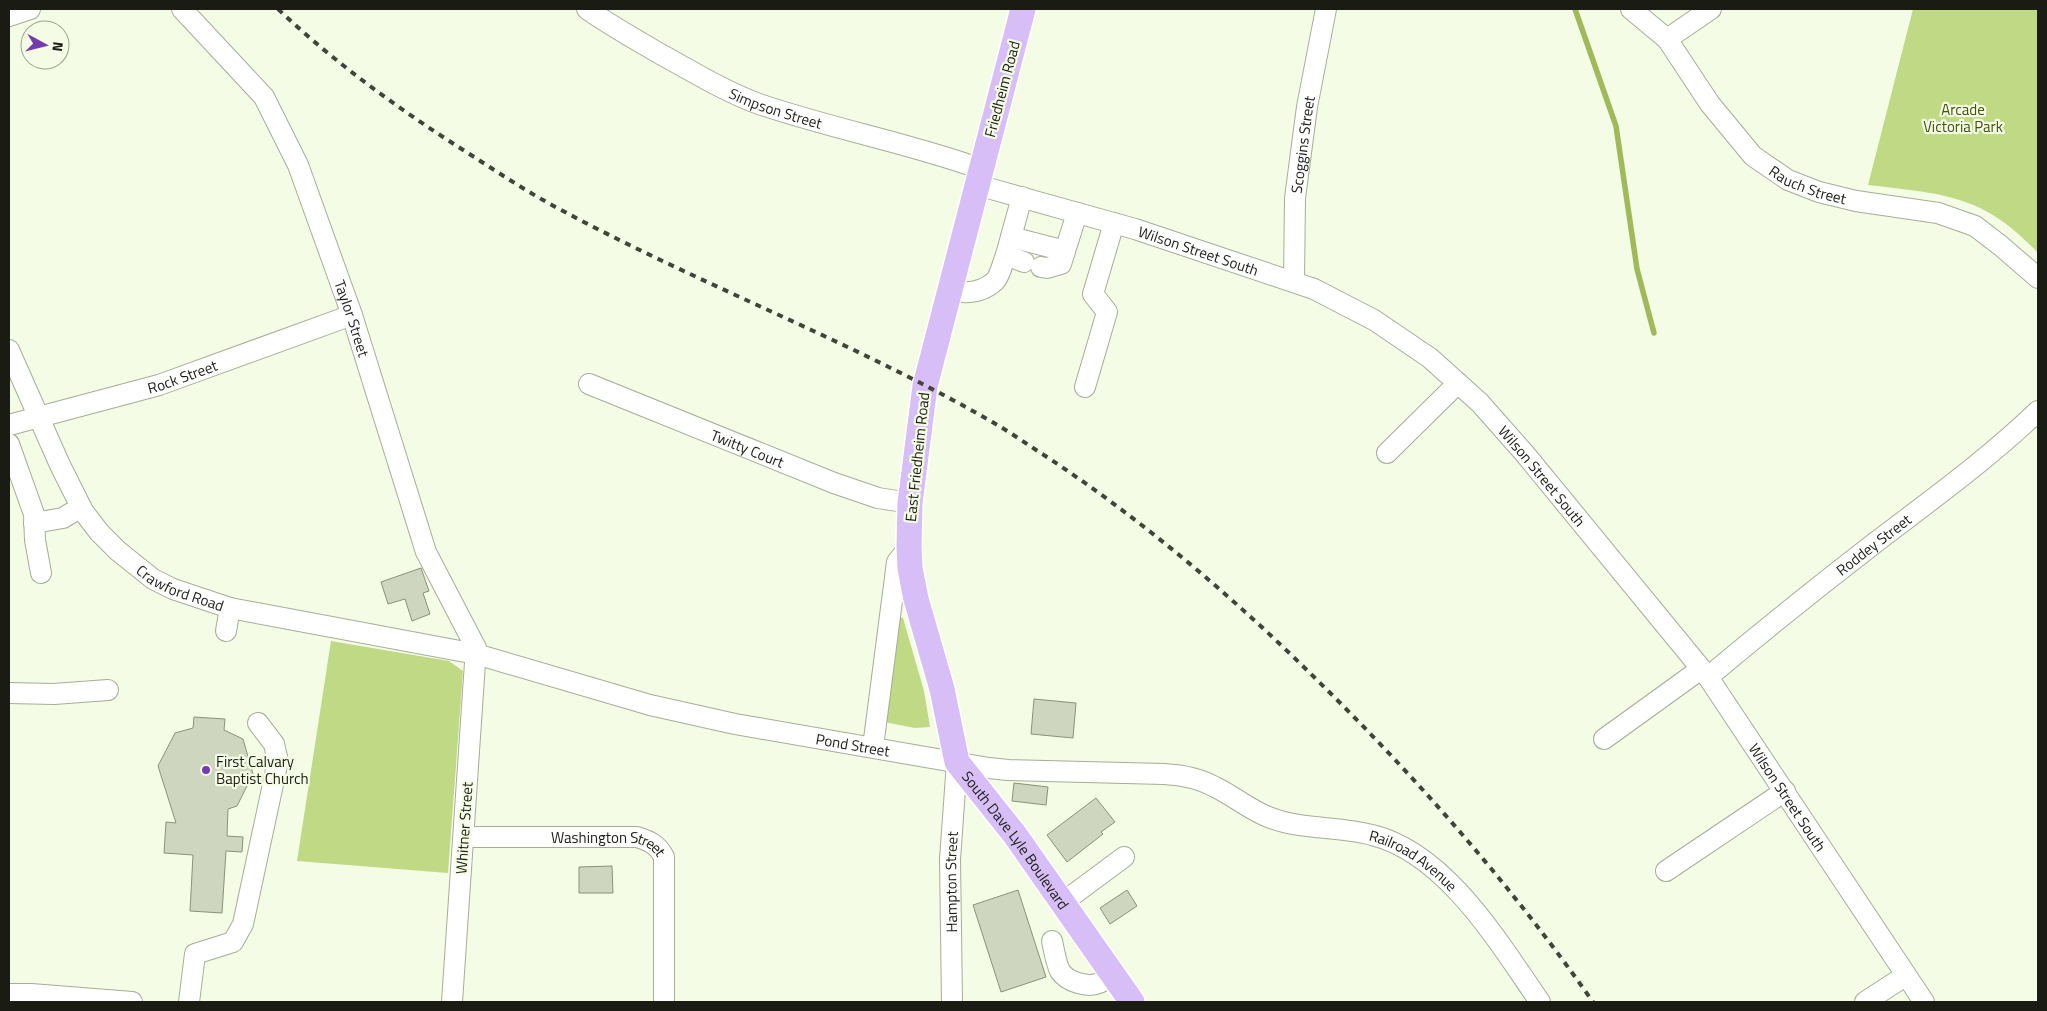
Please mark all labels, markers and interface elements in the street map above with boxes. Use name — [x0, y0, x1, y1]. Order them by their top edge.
north arrow — [20, 20, 70, 70]
street label: Friedheim Road — [978, 38, 1026, 140]
text: N — [47, 41, 69, 53]
street label: Simpson Street — [725, 81, 826, 134]
street label: Scoggins Street — [1284, 93, 1321, 195]
park label: Arcade Victoria Park — [1923, 98, 2003, 138]
street label: Rauch Street — [1765, 159, 1849, 210]
street label: Wilson Street South — [1135, 219, 1262, 281]
street label: Taylor Street — [329, 277, 376, 360]
street label: Rock Street — [145, 353, 221, 399]
street label: East Friedheim Road — [899, 391, 935, 523]
street label: Wilson Street South — [1493, 420, 1591, 531]
street label: Twitty Court — [708, 423, 788, 473]
street label: Roddey Street — [1831, 507, 1916, 581]
street label: Crawford Road — [132, 559, 227, 617]
street label: Pond Street — [814, 727, 892, 762]
street label: Wilson Street South — [1743, 738, 1832, 856]
place label: First Calvary Baptist Church — [216, 750, 309, 790]
marker: First Calvary Baptist Church — [200, 764, 212, 776]
street label: South Dave Lyle Boulevard — [957, 766, 1075, 914]
street label: Whitner Street — [449, 780, 479, 875]
street label: Railroad Avenue — [1367, 823, 1463, 896]
street label: Washington Street — [551, 826, 673, 861]
street label: Hampton Street — [938, 830, 964, 933]

